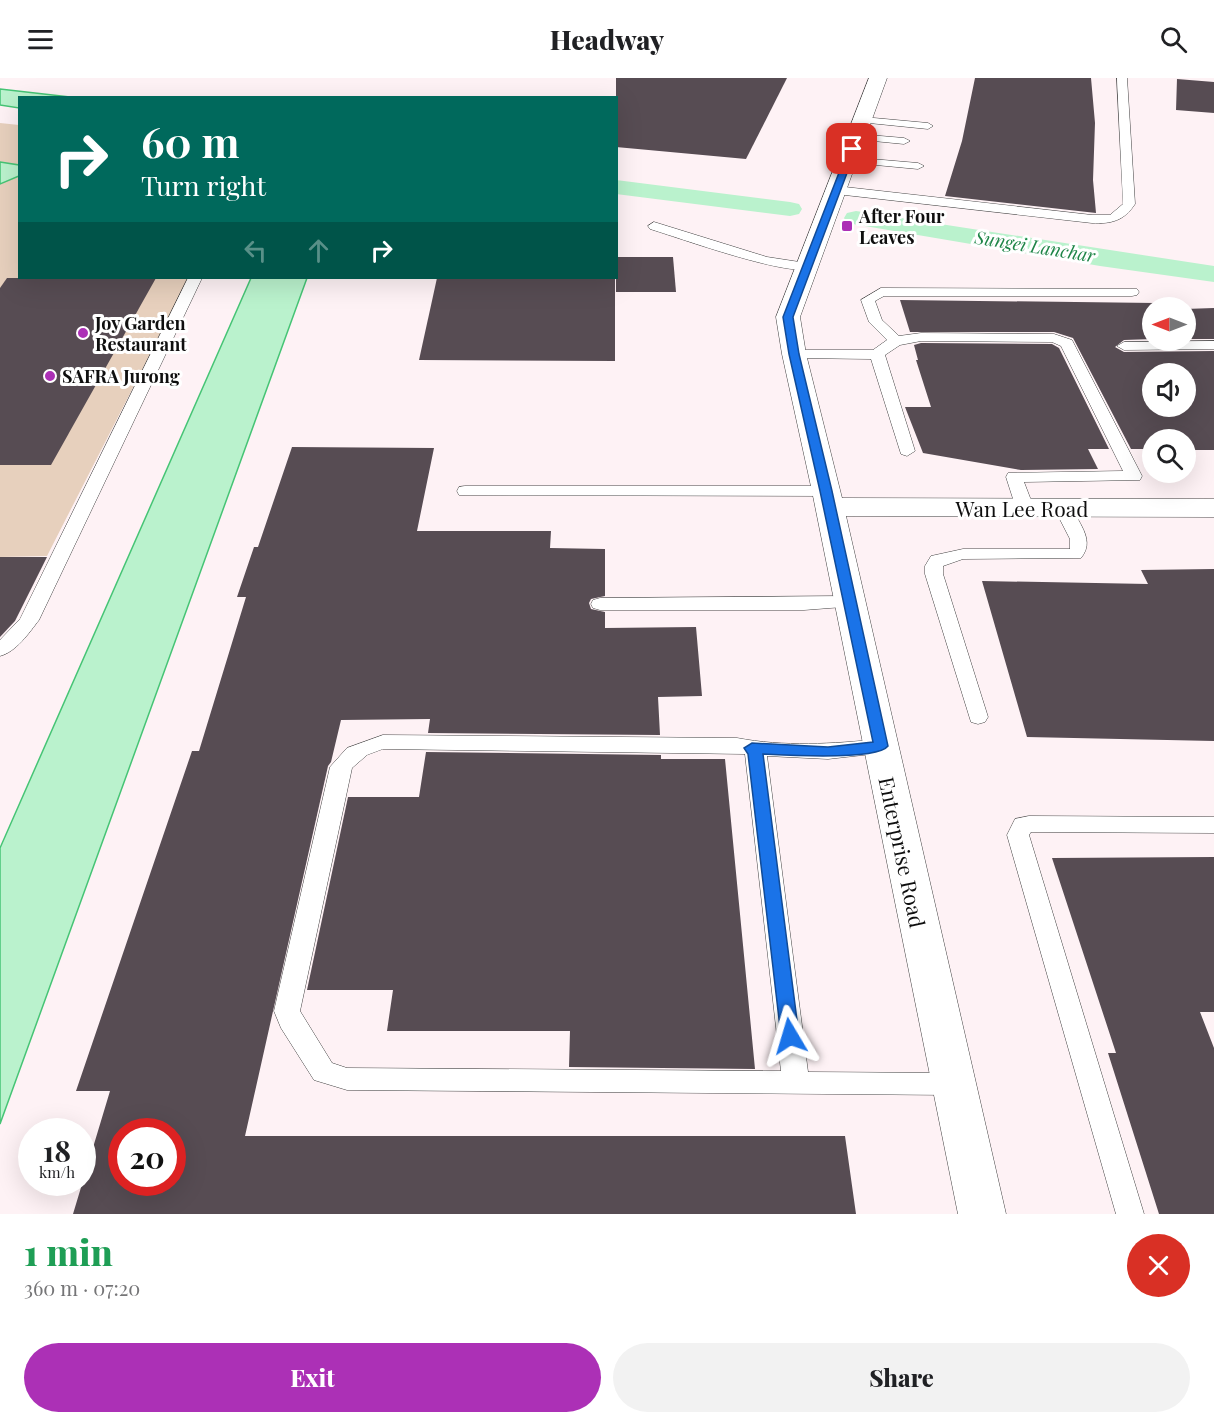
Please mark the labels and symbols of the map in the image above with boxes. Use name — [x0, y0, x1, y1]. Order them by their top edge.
pin — [826, 123, 877, 174]
place label: After Four Leaves — [858, 204, 945, 249]
marker: After Four Leaves — [840, 219, 854, 233]
water label: Sungei Lanchar — [972, 225, 1098, 268]
north arrow — [1142, 297, 1196, 351]
place label: Joy Garden Restaurant — [94, 311, 187, 356]
marker: Joy Garden Restaurant — [76, 326, 90, 340]
place label: SAFRA Jurong — [62, 364, 180, 388]
marker: SAFRA Jurong — [43, 369, 57, 383]
street label: Wan Lee Road — [955, 494, 1088, 522]
street label: Enterprise Road — [873, 774, 933, 930]
position arrow — [758, 1004, 822, 1068]
speed limit sign: 20 — [108, 1118, 186, 1196]

